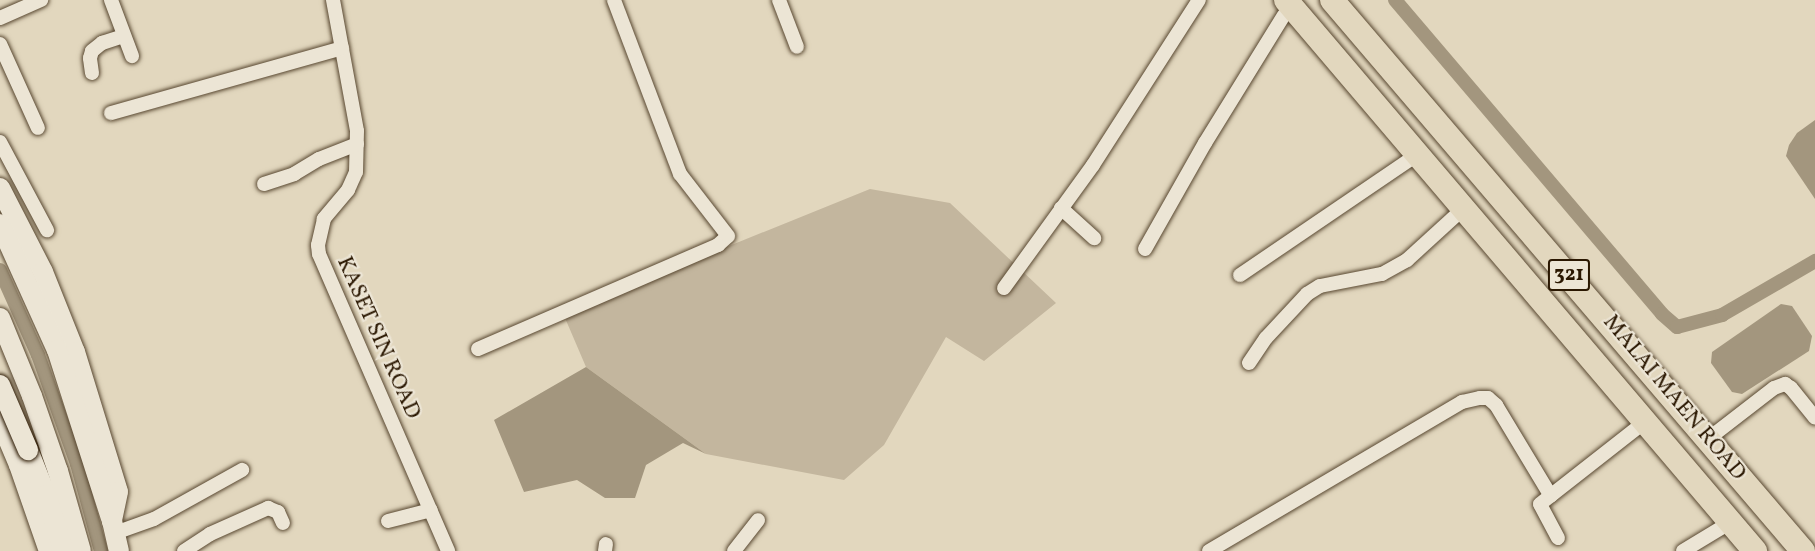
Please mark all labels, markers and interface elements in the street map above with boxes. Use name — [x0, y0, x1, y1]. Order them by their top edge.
street label: KASET SIN ROAD — [330, 252, 426, 424]
road number: 321 — [1546, 257, 1592, 293]
street label: MALAI MAEN ROAD — [1597, 310, 1751, 486]

